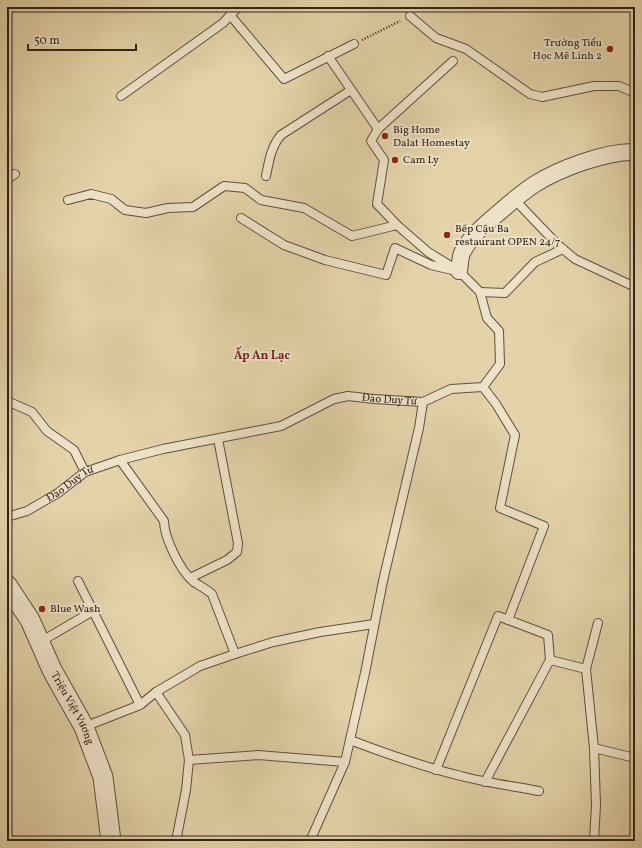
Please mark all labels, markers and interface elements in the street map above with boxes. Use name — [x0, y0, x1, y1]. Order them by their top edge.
scale bar — [28, 26, 136, 52]
text: 50 m — [34, 33, 60, 49]
place label: Trường Tiểu Học Mê Linh 2 — [533, 36, 602, 64]
marker: Trường Tiểu Học Mê Linh 2 — [605, 44, 615, 54]
place label: Big Home Dalat Homestay — [393, 123, 470, 151]
marker: Big Home Dalat Homestay — [380, 131, 390, 141]
place label: Cam Ly — [403, 153, 439, 168]
marker: Cam Ly — [390, 155, 400, 165]
place label: Bếp Cậu Ba restaurant OPEN 24/7 — [455, 222, 560, 250]
marker: Bếp Cậu Ba restaurant OPEN 24/7 — [442, 230, 452, 240]
district label: Ấp An Lạc — [234, 346, 290, 364]
street label: Đào Duy Từ — [361, 390, 418, 409]
street label: Đào Duy Từ — [44, 462, 96, 506]
place label: Blue Wash — [50, 602, 101, 617]
marker: Blue Wash — [37, 604, 47, 614]
street label: Triệu Việt Vương — [47, 669, 98, 747]

